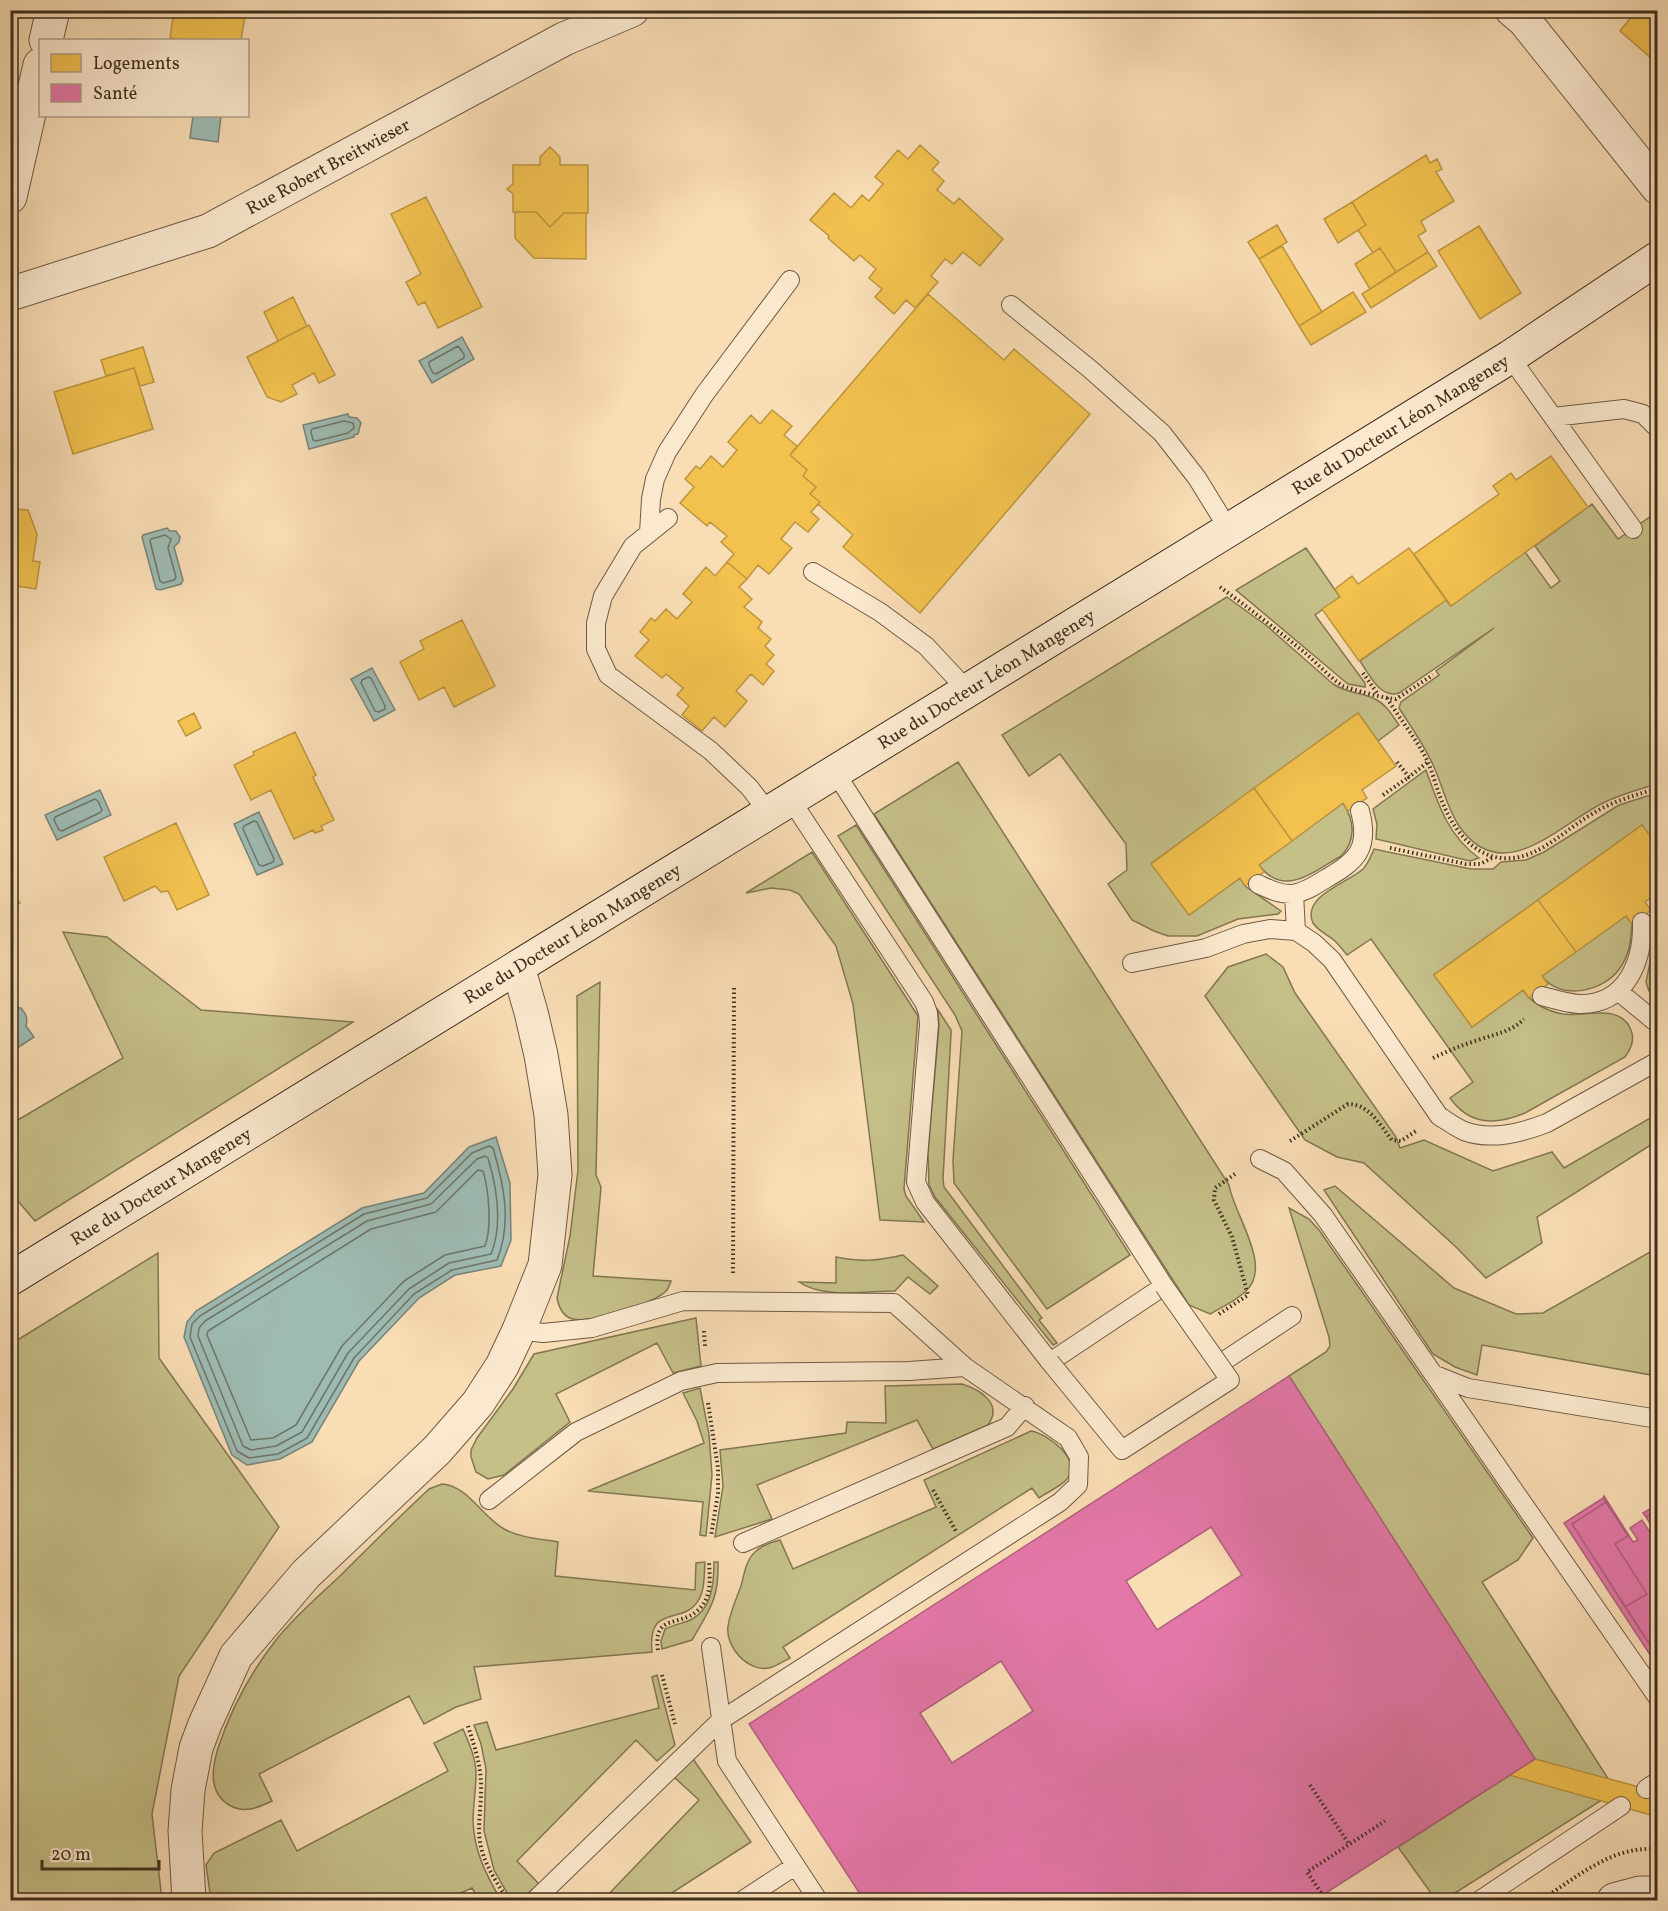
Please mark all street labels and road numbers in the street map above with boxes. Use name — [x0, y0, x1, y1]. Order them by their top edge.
street label: Rue Robert Breitwieser — [242, 113, 415, 222]
street label: Rue du Docteur Léon Mangeney — [1288, 349, 1515, 502]
street label: Rue du Docteur Léon Mangeney — [874, 604, 1101, 757]
street label: Rue du Docteur Léon Mangeney — [460, 858, 687, 1011]
street label: Rue du Docteur Mangeney — [66, 1122, 257, 1253]

